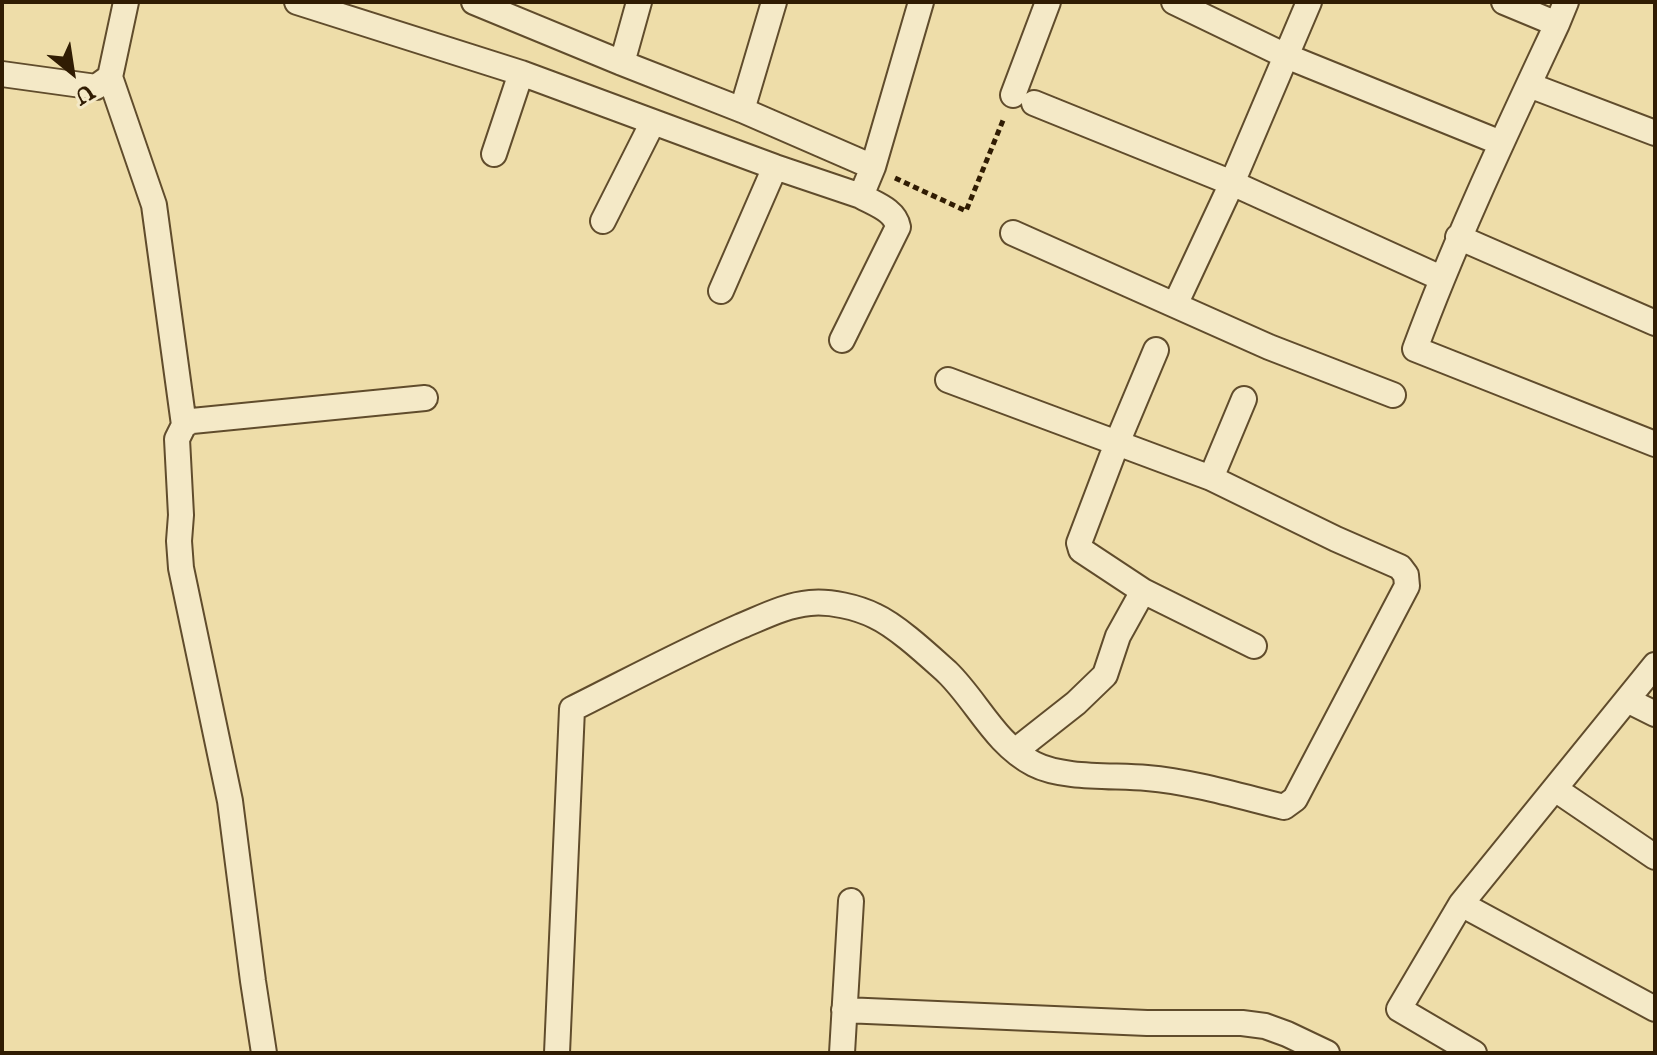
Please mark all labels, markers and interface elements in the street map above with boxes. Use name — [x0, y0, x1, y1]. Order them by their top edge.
north arrow — [32, 32, 112, 112]
text: U — [69, 76, 99, 110]

